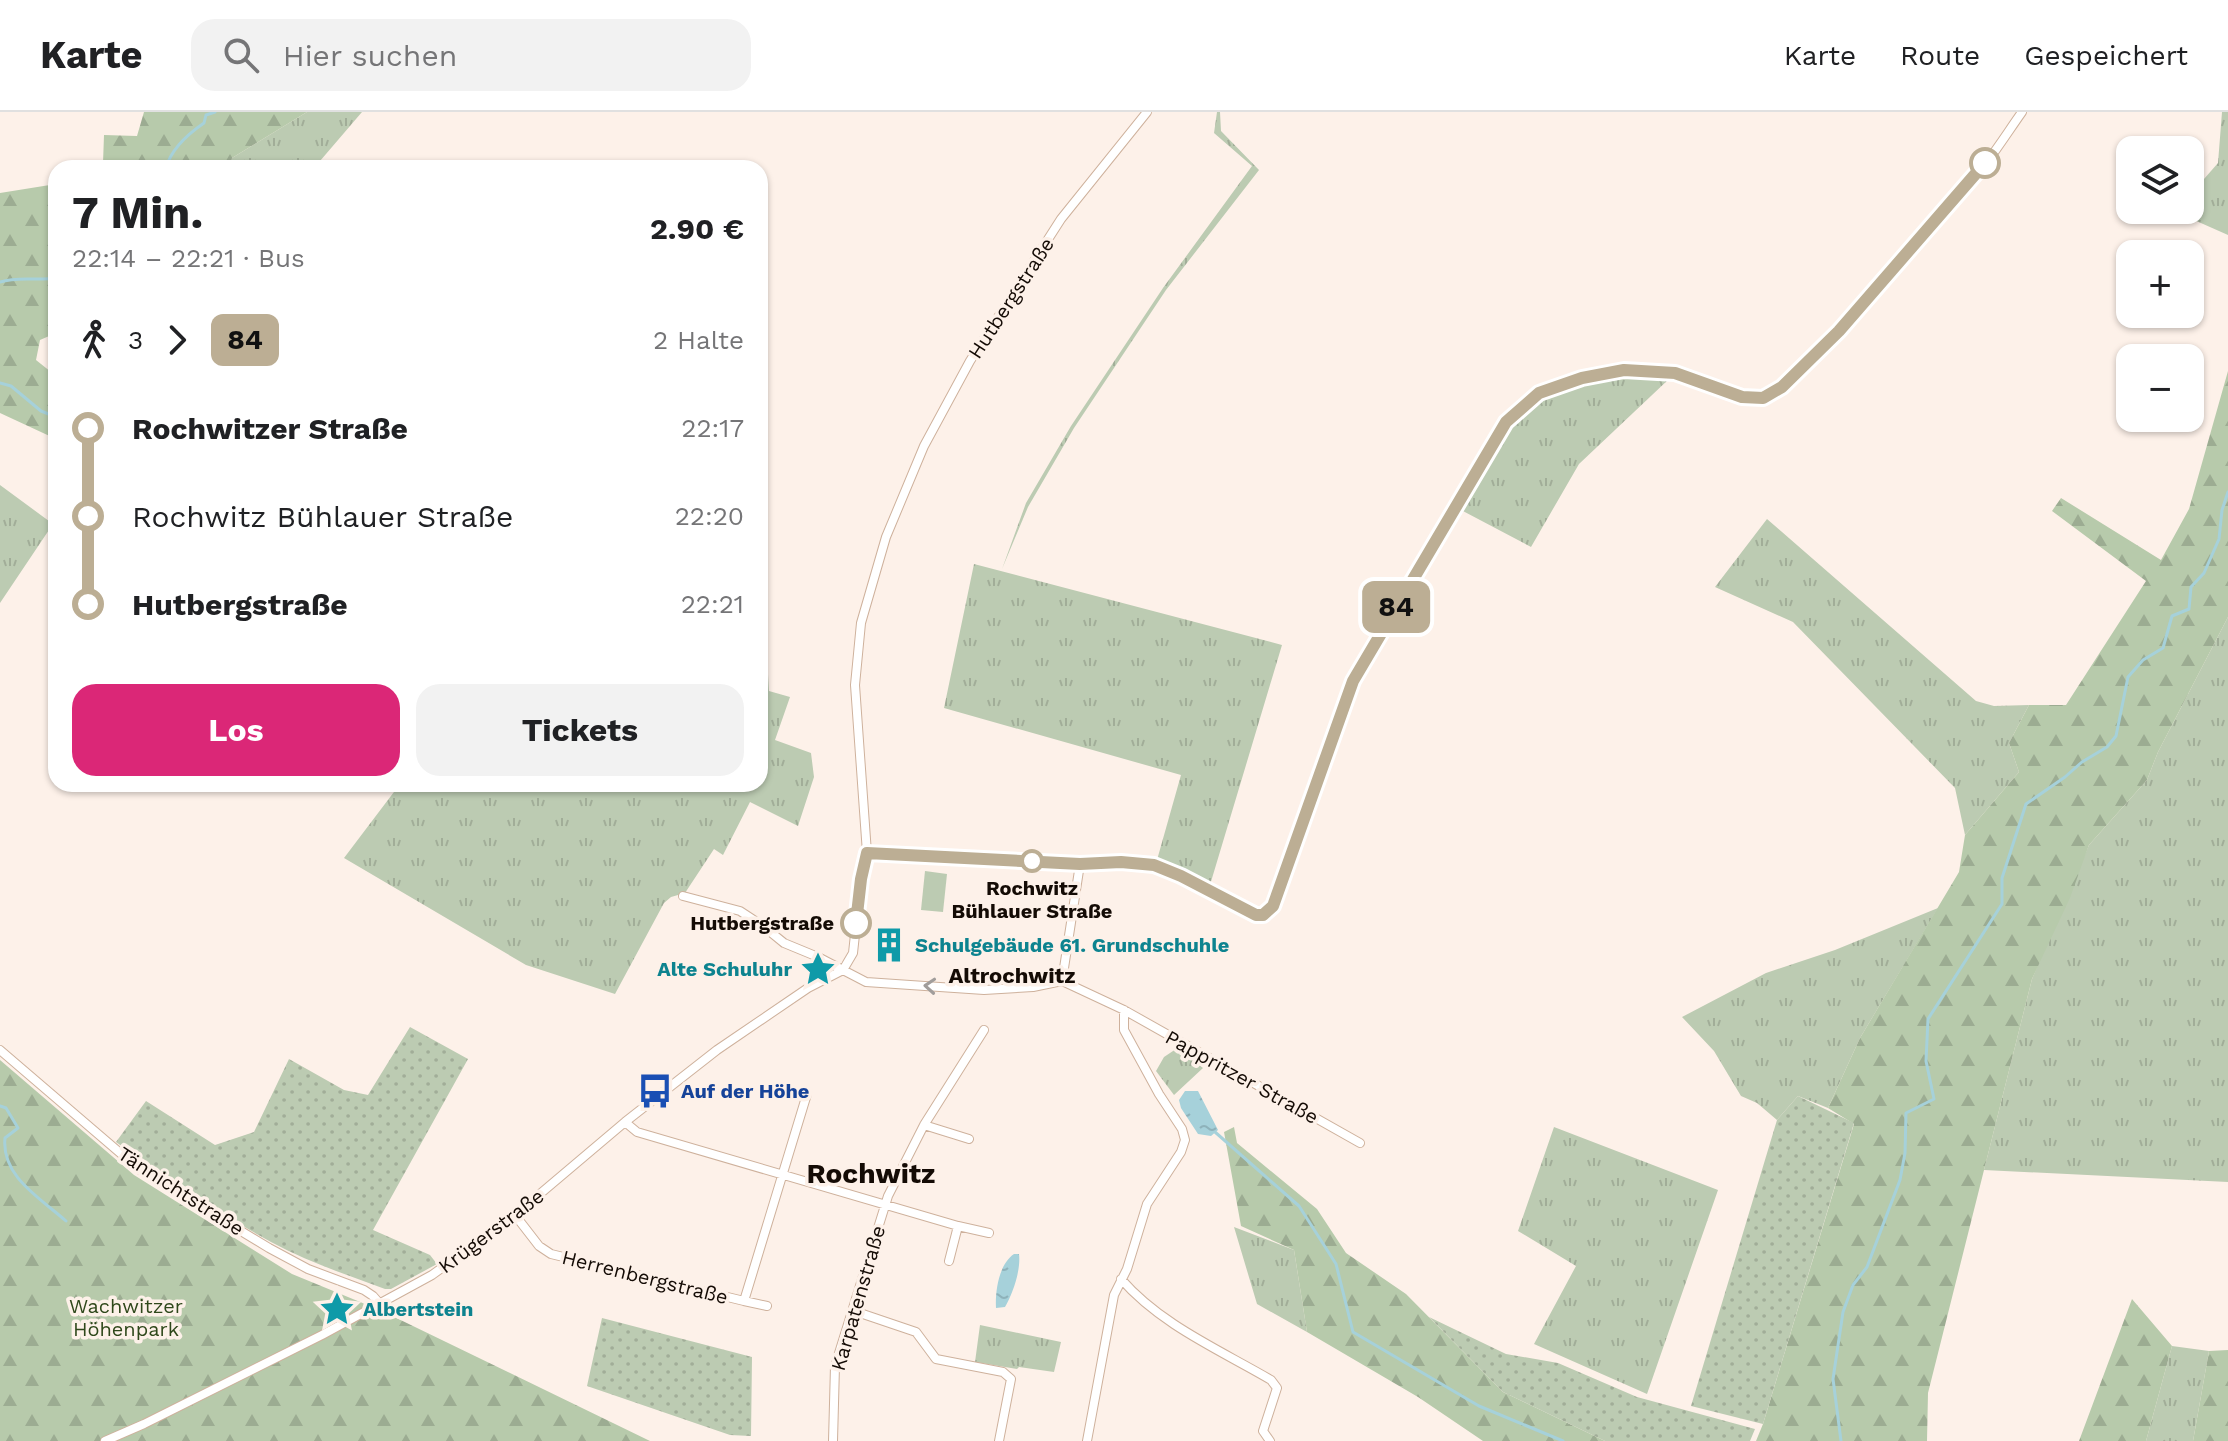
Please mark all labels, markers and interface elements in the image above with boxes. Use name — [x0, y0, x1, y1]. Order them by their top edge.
search box — [191, 19, 751, 91]
text: Karte — [40, 33, 143, 77]
icon: search — [219, 33, 263, 77]
text: Hier suchen — [283, 38, 457, 73]
text: Karte — [1784, 39, 1856, 72]
text: Route — [1900, 39, 1980, 72]
text: Gespeichert — [2024, 39, 2188, 72]
map controls — [2116, 136, 2204, 432]
button: layers — [2116, 136, 2204, 224]
unlabelled marker — [1970, 148, 2000, 178]
text: 7 Min. — [72, 187, 203, 239]
text: 2.90 € — [650, 211, 744, 246]
street label: Hutbergstraße — [963, 233, 1059, 363]
button: + — [2116, 240, 2204, 328]
text: 22:14 – 22:21 · Bus — [72, 243, 305, 273]
icon: walk — [72, 318, 116, 362]
icon: forward — [155, 318, 199, 362]
text: 84 — [227, 323, 263, 356]
text: 3 — [128, 325, 143, 355]
text: 2 Halte — [653, 325, 744, 355]
button: − — [2116, 344, 2204, 432]
text: Rochwitzer Straße — [132, 411, 408, 446]
text: 22:17 — [681, 413, 744, 443]
text: Rochwitz Bühlauer Straße — [132, 499, 513, 534]
text: 22:20 — [675, 501, 744, 531]
line badge: 84 — [1360, 581, 1432, 633]
text: Hutbergstraße — [132, 587, 348, 622]
text: 22:21 — [681, 589, 744, 619]
text: 84 — [1378, 590, 1414, 623]
button: Los — [72, 684, 400, 776]
button: Tickets — [416, 684, 744, 776]
marker: Rochwitz Bühlauer Straße — [1021, 850, 1043, 872]
place label: Rochwitz Bühlauer Straße — [952, 876, 1112, 923]
marker: Hutbergstraße — [841, 908, 871, 938]
place label: Hutbergstraße — [690, 911, 834, 935]
building icon: Schulgebäude 61. Grundschuhle — [870, 926, 908, 964]
place label: Schulgebäude 61. Grundschuhle — [915, 933, 1229, 957]
place icon: Alte Schuluhr — [799, 950, 837, 988]
place label: Alte Schuluhr — [657, 957, 792, 981]
district label: Altrochwitz — [948, 963, 1076, 988]
one-way arrow — [923, 978, 936, 995]
street label: Pappritzer Straße — [1161, 1025, 1323, 1129]
bus stop icon: Auf der Höhe — [636, 1072, 674, 1110]
place label: Auf der Höhe — [681, 1079, 809, 1103]
street label: Tännichtstraße — [114, 1141, 248, 1241]
district label: Rochwitz — [806, 1157, 936, 1190]
street label: Krügerstraße — [434, 1184, 548, 1278]
street label: Karpatenstraße — [826, 1223, 890, 1373]
street label: Herrenbergstraße — [559, 1245, 731, 1309]
place icon: Albertstein — [318, 1290, 356, 1328]
park label: Wachwitzer Höhenpark — [69, 1294, 183, 1341]
place label: Albertstein — [363, 1297, 474, 1321]

